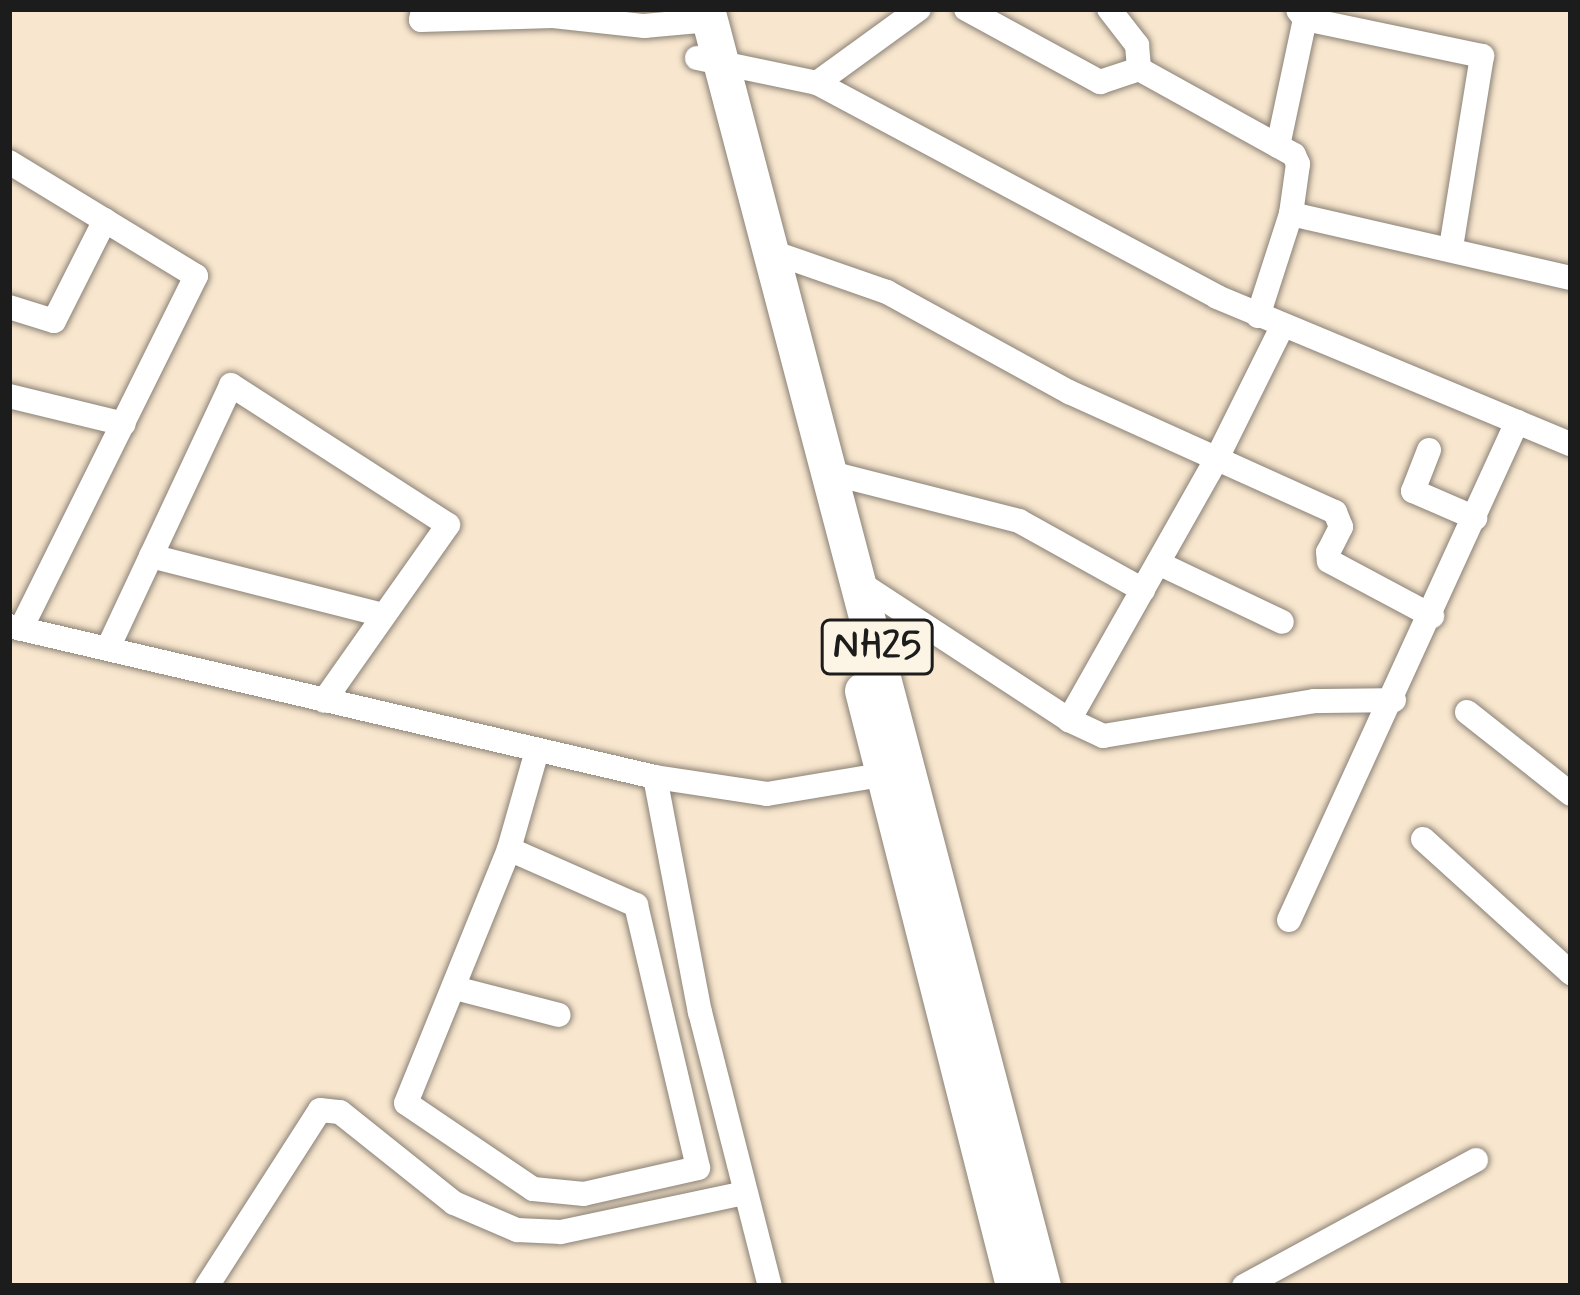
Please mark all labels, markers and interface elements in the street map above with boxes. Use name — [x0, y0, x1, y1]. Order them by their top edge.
road number: NH25 — [820, 614, 934, 680]

